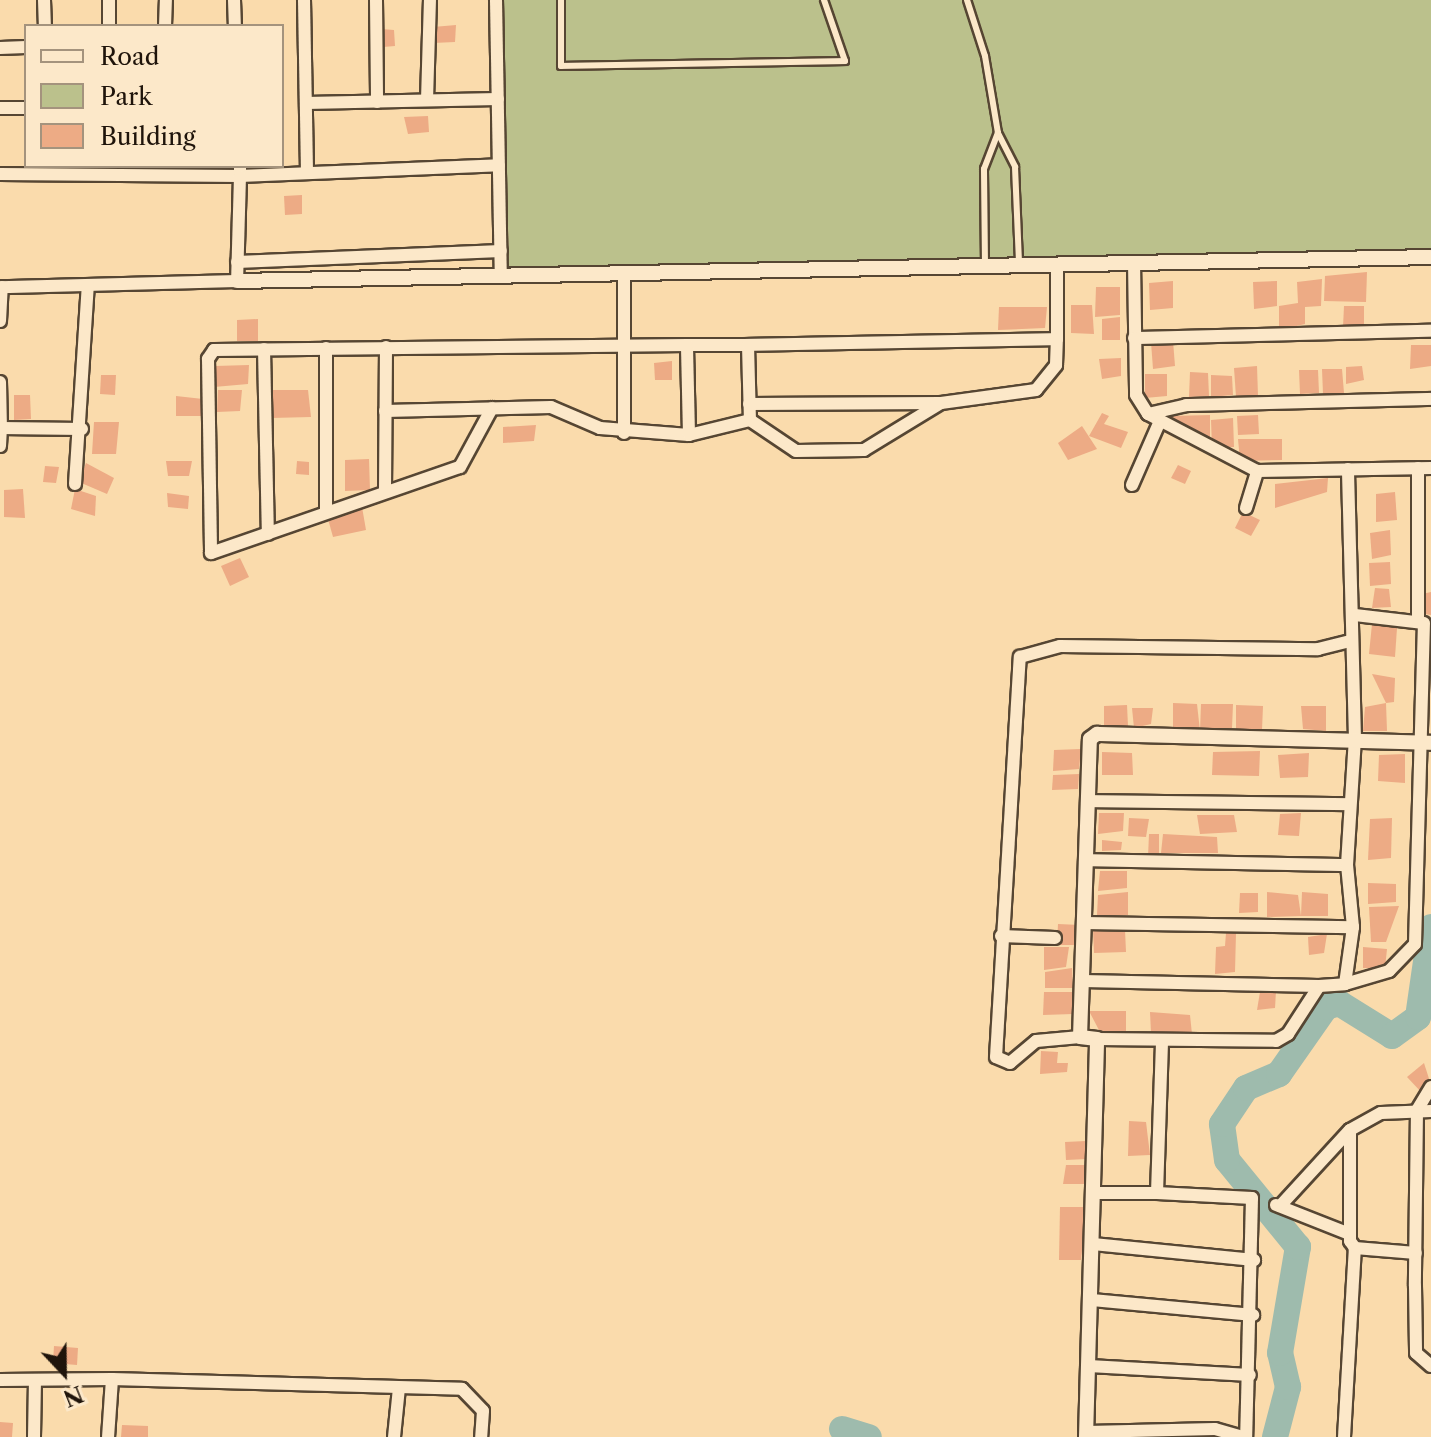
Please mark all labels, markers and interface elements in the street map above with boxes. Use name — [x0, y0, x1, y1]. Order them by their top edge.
legend — [24, 24, 284, 168]
text: Road — [100, 42, 159, 71]
text: Park — [100, 82, 152, 111]
text: Building — [100, 122, 196, 151]
north arrow — [24, 1333, 104, 1413]
text: N — [59, 1380, 87, 1412]

